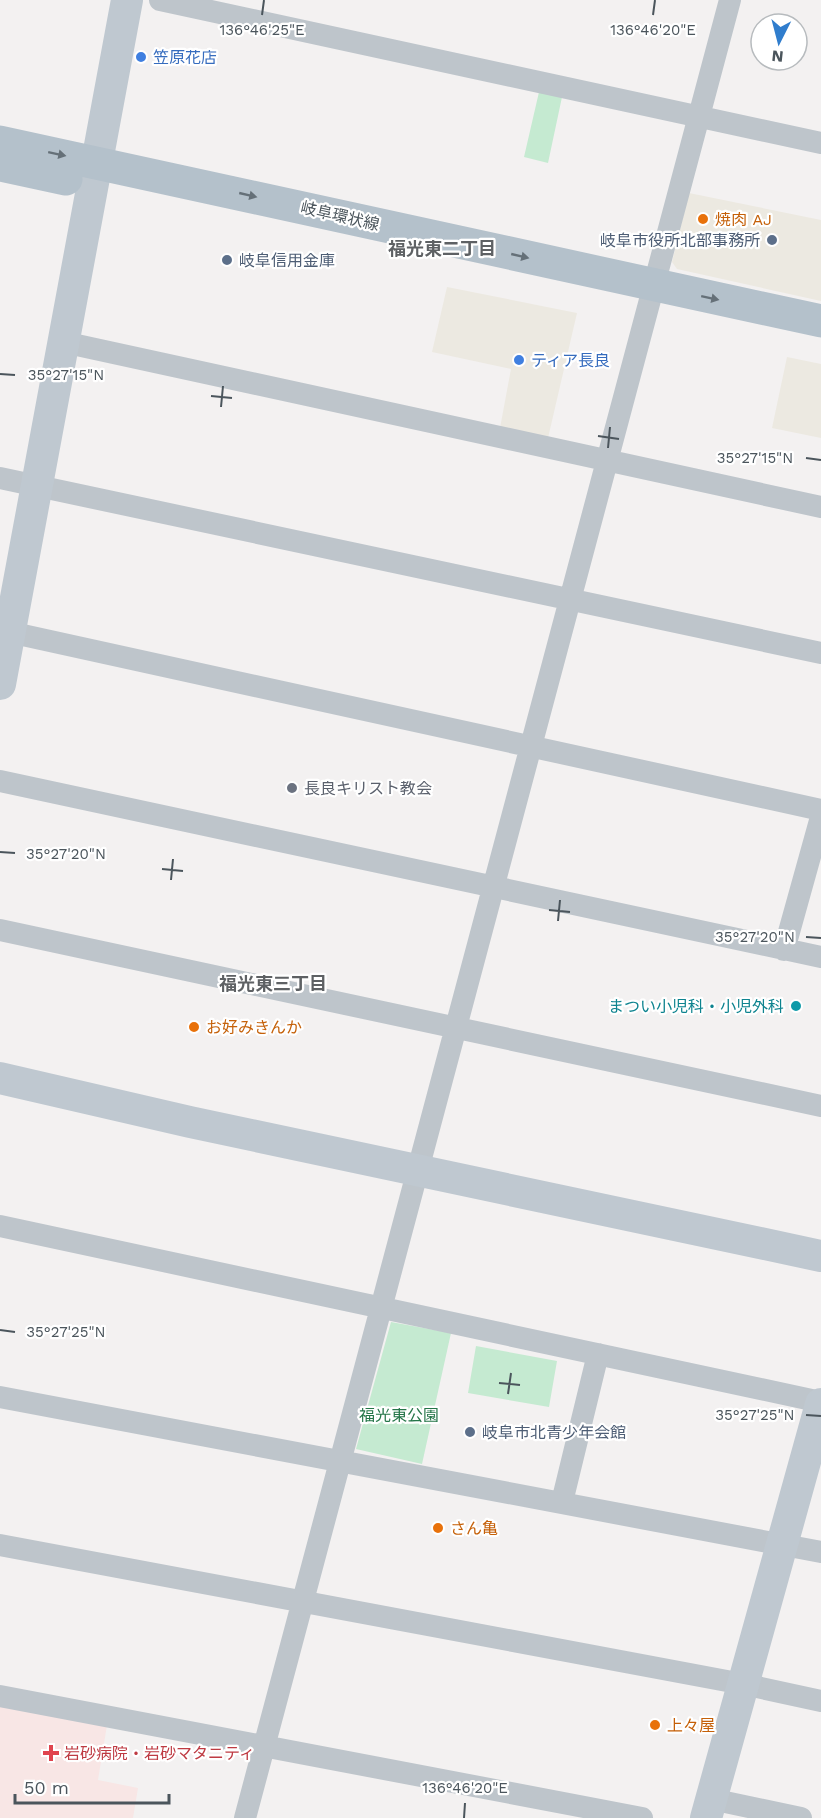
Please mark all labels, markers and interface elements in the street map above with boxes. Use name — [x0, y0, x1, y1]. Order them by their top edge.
north arrow — [749, 12, 809, 72]
text: 136°46'25"E — [219, 21, 305, 39]
text: 136°46'20"E — [610, 21, 696, 39]
text: N — [771, 46, 784, 66]
place label: 笠原花店 — [153, 48, 217, 67]
marker: 笠原花店 — [134, 50, 148, 64]
one-way arrow — [48, 150, 67, 159]
one-way arrow — [238, 191, 257, 201]
street label: 岐阜環状線 — [299, 198, 381, 234]
place label: 焼肉 AJ — [715, 210, 772, 229]
marker: 焼肉 AJ — [696, 212, 710, 226]
place label: 岐阜市役所北部事務所 — [600, 231, 760, 250]
marker: 岐阜市役所北部事務所 — [765, 233, 779, 247]
district label: 福光東二丁目 — [388, 238, 496, 259]
place label: 岐阜信用金庫 — [239, 251, 335, 270]
one-way arrow — [511, 252, 530, 261]
marker: 岐阜信用金庫 — [220, 253, 234, 267]
one-way arrow — [701, 294, 720, 303]
place label: ティア長良 — [531, 351, 610, 370]
marker: ティア長良 — [512, 353, 526, 367]
text: 35°27'15"N — [28, 366, 104, 384]
text: 35°27'15"N — [717, 449, 793, 467]
place label: 長良キリスト教会 — [304, 779, 432, 798]
marker: 長良キリスト教会 — [285, 781, 299, 795]
text: 35°27'20"N — [26, 845, 106, 863]
text: 35°27'20"N — [715, 928, 795, 946]
district label: 福光東三丁目 — [219, 973, 327, 994]
place label: まつい小児科・小児外科 — [608, 997, 784, 1016]
marker: まつい小児科・小児外科 — [789, 999, 803, 1013]
place label: お好みきんか — [206, 1018, 302, 1037]
marker: お好みきんか — [187, 1020, 201, 1034]
text: 35°27'25"N — [26, 1323, 106, 1341]
park label: 福光東公園 — [359, 1406, 439, 1425]
text: 35°27'25"N — [715, 1406, 795, 1424]
place label: 岐阜市北青少年会館 — [482, 1423, 626, 1442]
marker: 岐阜市北青少年会館 — [463, 1425, 477, 1439]
place label: さん亀 — [450, 1519, 498, 1538]
marker: さん亀 — [431, 1521, 445, 1535]
place label: 上々屋 — [667, 1716, 715, 1735]
marker: 上々屋 — [648, 1718, 662, 1732]
marker: 岩砂病院・岩砂マタニティ — [42, 1744, 60, 1762]
place label: 岩砂病院・岩砂マタニティ — [64, 1744, 255, 1763]
scale bar — [15, 1767, 170, 1805]
text: 50 m — [24, 1777, 69, 1798]
text: 136°46'20"E — [422, 1779, 508, 1797]

